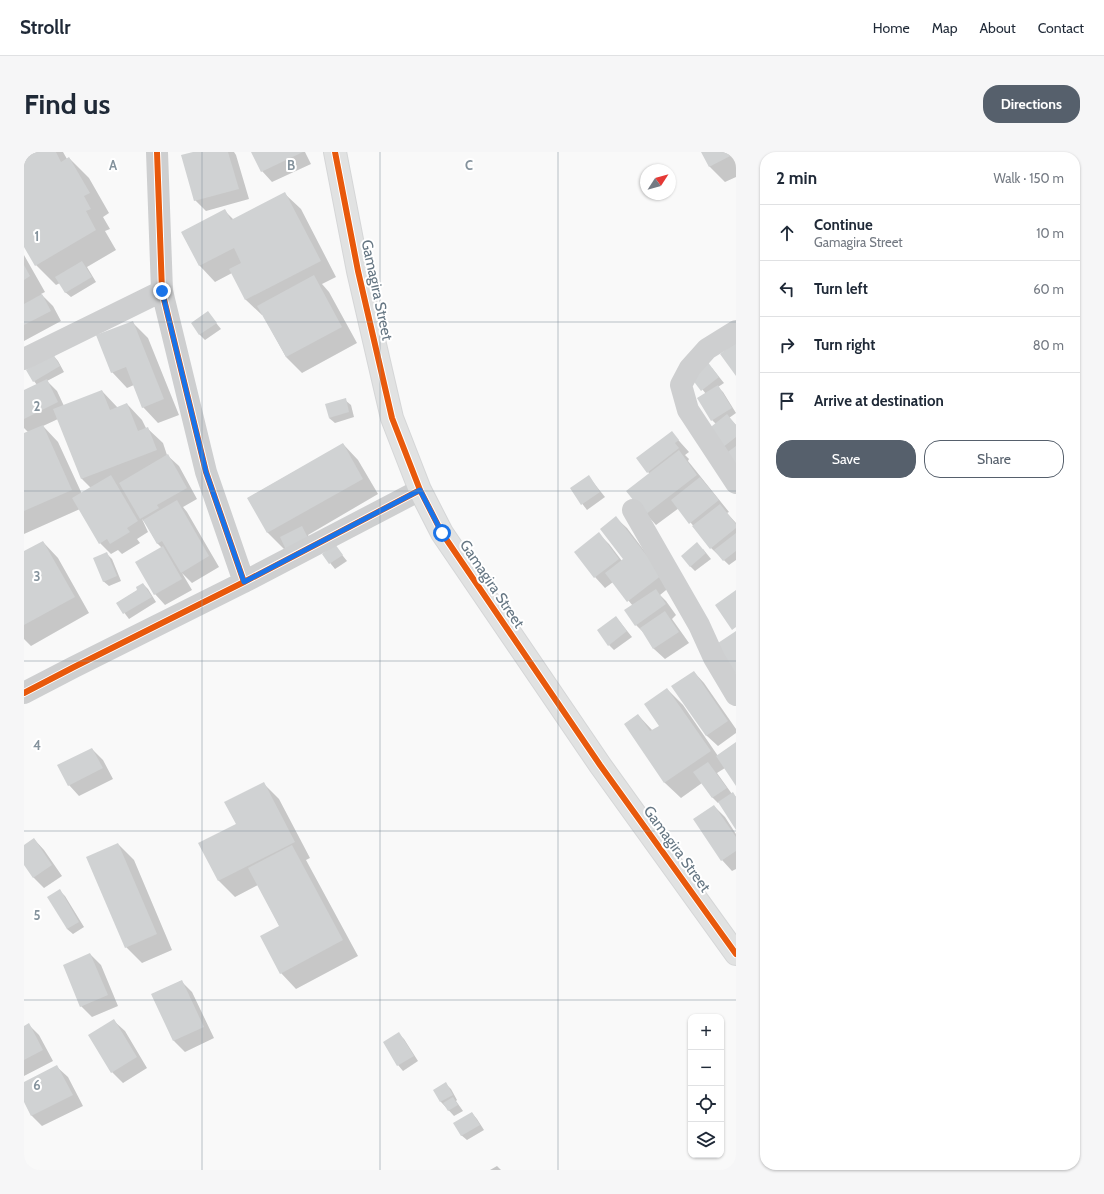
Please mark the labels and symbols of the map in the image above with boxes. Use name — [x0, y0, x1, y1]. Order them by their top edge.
text: A — [109, 157, 118, 173]
text: B — [287, 157, 295, 173]
text: C — [465, 157, 473, 173]
north arrow — [640, 164, 676, 200]
text: 1 — [35, 228, 39, 244]
street label: Gamagira Street — [358, 238, 396, 342]
route end — [153, 282, 171, 300]
text: 2 — [34, 398, 41, 414]
route start — [433, 524, 451, 542]
street label: Gamagira Street — [456, 537, 528, 631]
text: 3 — [33, 568, 41, 584]
text: 4 — [33, 737, 41, 753]
street label: Gamagira Street — [640, 802, 714, 896]
text: 5 — [34, 907, 41, 923]
text: 6 — [33, 1077, 41, 1093]

